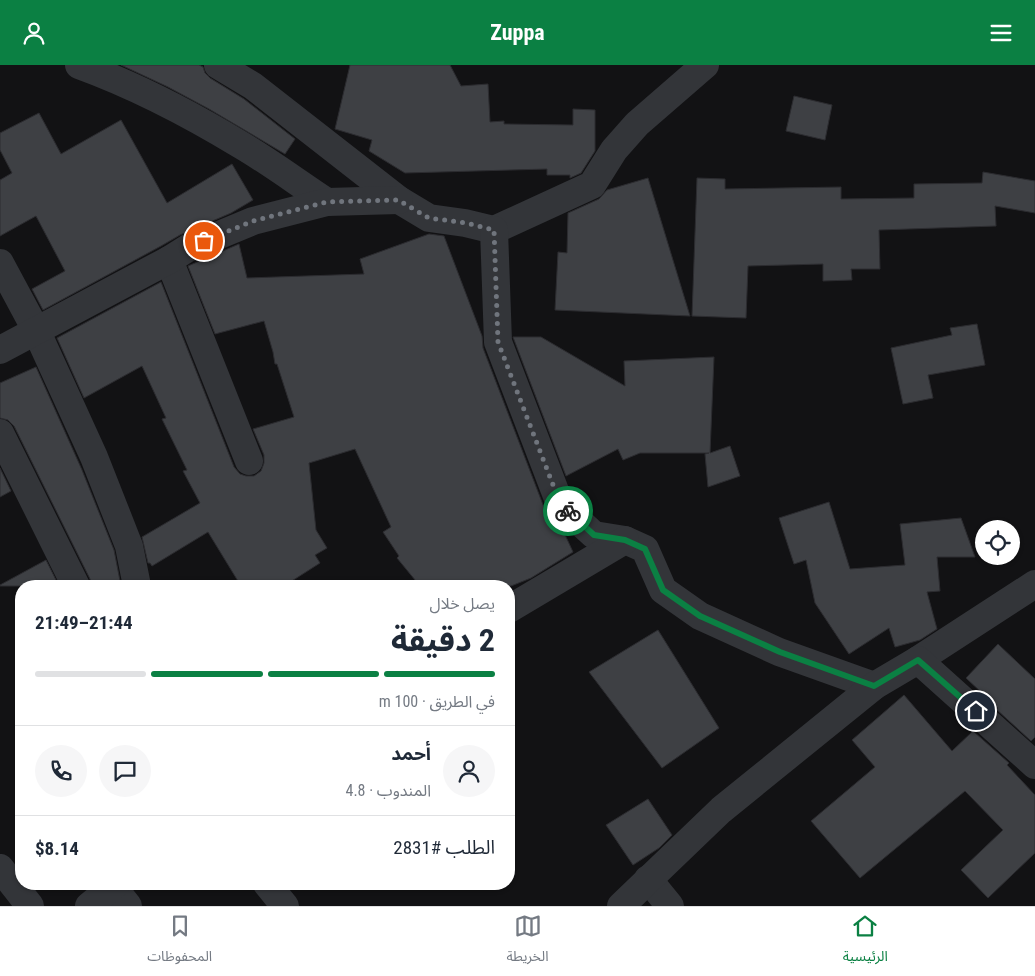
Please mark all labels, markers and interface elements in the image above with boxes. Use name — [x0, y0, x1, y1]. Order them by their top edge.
icon: person — [20, 19, 48, 47]
icon: menu — [987, 19, 1015, 47]
text: Zuppa — [490, 20, 545, 45]
pin — [183, 220, 225, 262]
icon: bag — [190, 227, 218, 255]
courier — [543, 486, 593, 536]
icon: bike — [554, 497, 582, 525]
map controls — [975, 520, 1020, 565]
button: locate — [975, 520, 1020, 565]
text: يصل خلال — [430, 594, 495, 613]
text: 21:44–21:49 — [35, 611, 133, 634]
text: 2 دقيقة — [391, 621, 495, 659]
pin — [955, 690, 997, 732]
text: في الطريق · 100 m — [379, 692, 495, 711]
icon: home — [962, 697, 990, 725]
text: أحمد — [391, 742, 431, 765]
button: phone — [35, 745, 87, 797]
button: chat — [99, 745, 151, 797]
button: person — [443, 745, 495, 797]
text: المندوب · 4.8 — [345, 781, 431, 800]
text: الطلب #2831 — [393, 836, 495, 859]
text: $8.14 — [35, 837, 79, 860]
tab: المحفوظات — [147, 912, 212, 971]
tab: الخريطة — [507, 912, 548, 971]
tab: الرئيسية — [843, 912, 888, 971]

